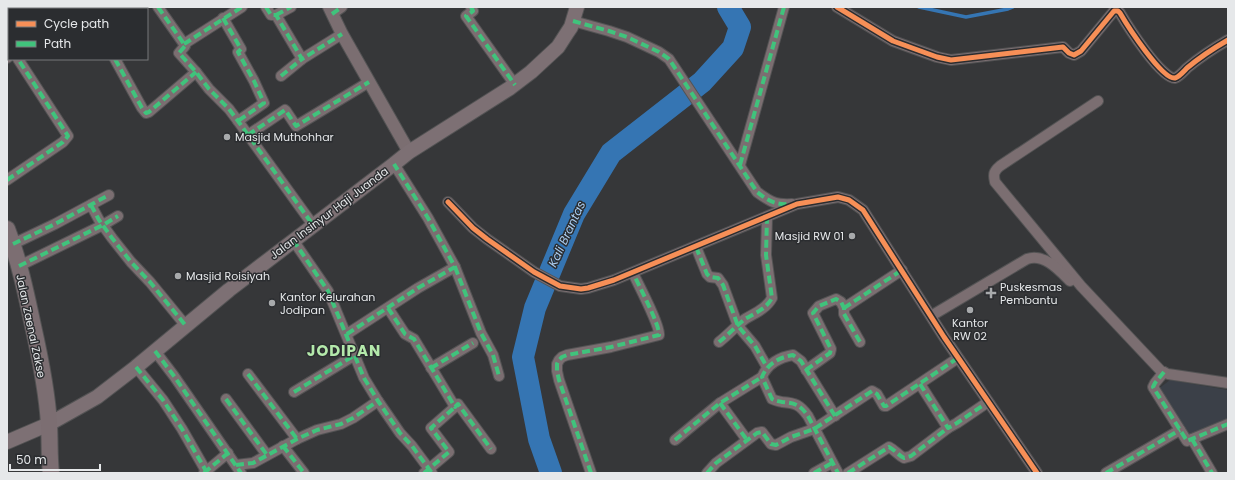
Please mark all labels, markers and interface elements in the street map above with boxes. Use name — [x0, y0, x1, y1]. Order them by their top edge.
legend — [8, 8, 148, 60]
text: Cycle path — [44, 15, 109, 32]
text: Path — [44, 35, 71, 52]
place label: Masjid Muthohhar — [235, 129, 334, 145]
marker: Masjid Muthohhar — [222, 132, 232, 142]
street label: Jalan Insinyur Haji Juanda — [266, 163, 392, 263]
water label: Kali Brantas — [544, 198, 589, 270]
place label: Masjid RW 01 — [775, 228, 844, 244]
marker: Masjid RW 01 — [847, 231, 857, 241]
place label: Masjid Roisiyah — [186, 268, 270, 284]
marker: Masjid Roisiyah — [173, 271, 183, 281]
street label: Jalan Zaenal Zakse — [12, 273, 50, 379]
place label: Puskesmas Pembantu — [1000, 279, 1062, 308]
marker: Puskesmas Pembantu — [985, 287, 997, 299]
place label: Kantor Kelurahan Jodipan — [280, 289, 375, 318]
marker: Kantor Kelurahan Jodipan — [267, 298, 277, 308]
marker: Kantor RW 02 — [965, 305, 975, 315]
place label: Kantor RW 02 — [952, 315, 988, 344]
district label: JODIPAN — [307, 340, 381, 361]
scale bar — [10, 446, 100, 472]
text: 50 m — [16, 451, 47, 468]

